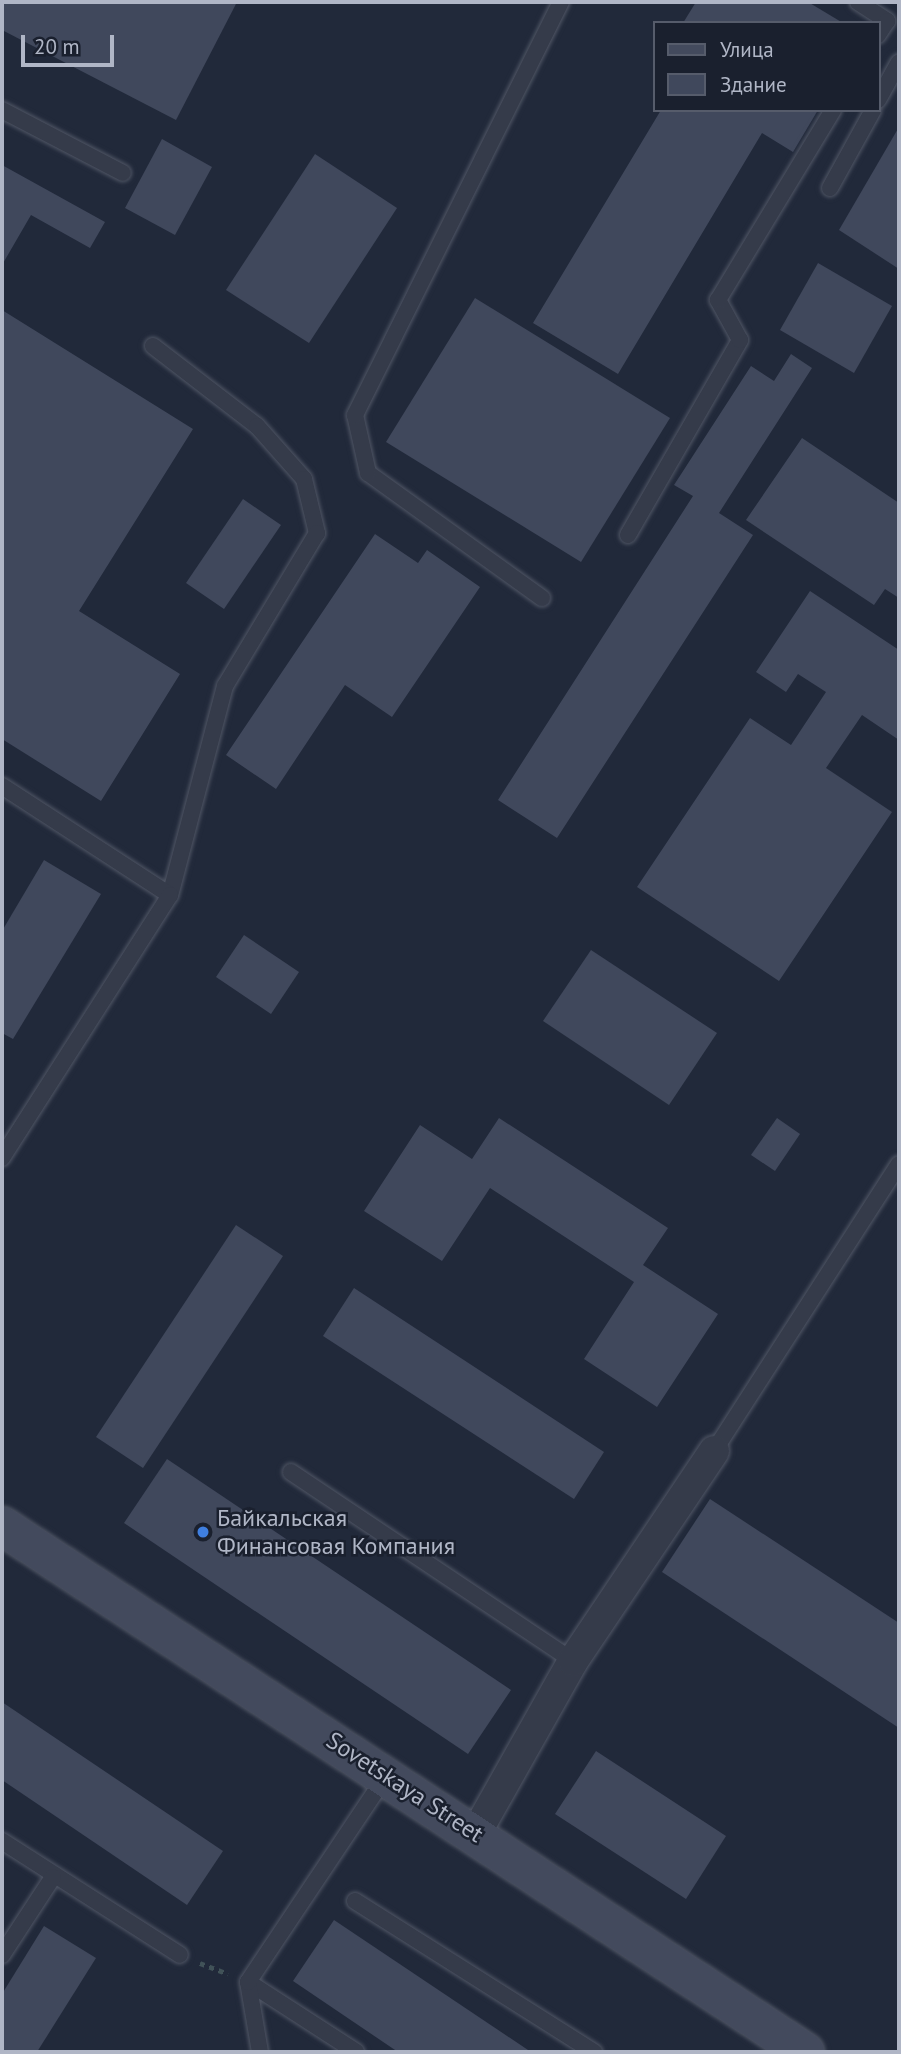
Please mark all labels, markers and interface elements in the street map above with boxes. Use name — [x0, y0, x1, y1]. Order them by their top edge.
scale bar — [24, 21, 117, 65]
legend — [652, 21, 880, 112]
text: 20 m — [34, 33, 80, 60]
text: Улица — [720, 36, 774, 63]
text: Здание — [720, 71, 787, 98]
place label: Байкальская Финансовая Компания — [217, 1504, 455, 1560]
marker: Байкальская Финансовая Компания — [195, 1524, 211, 1540]
street label: Sovetskaya Street — [321, 1726, 489, 1848]

